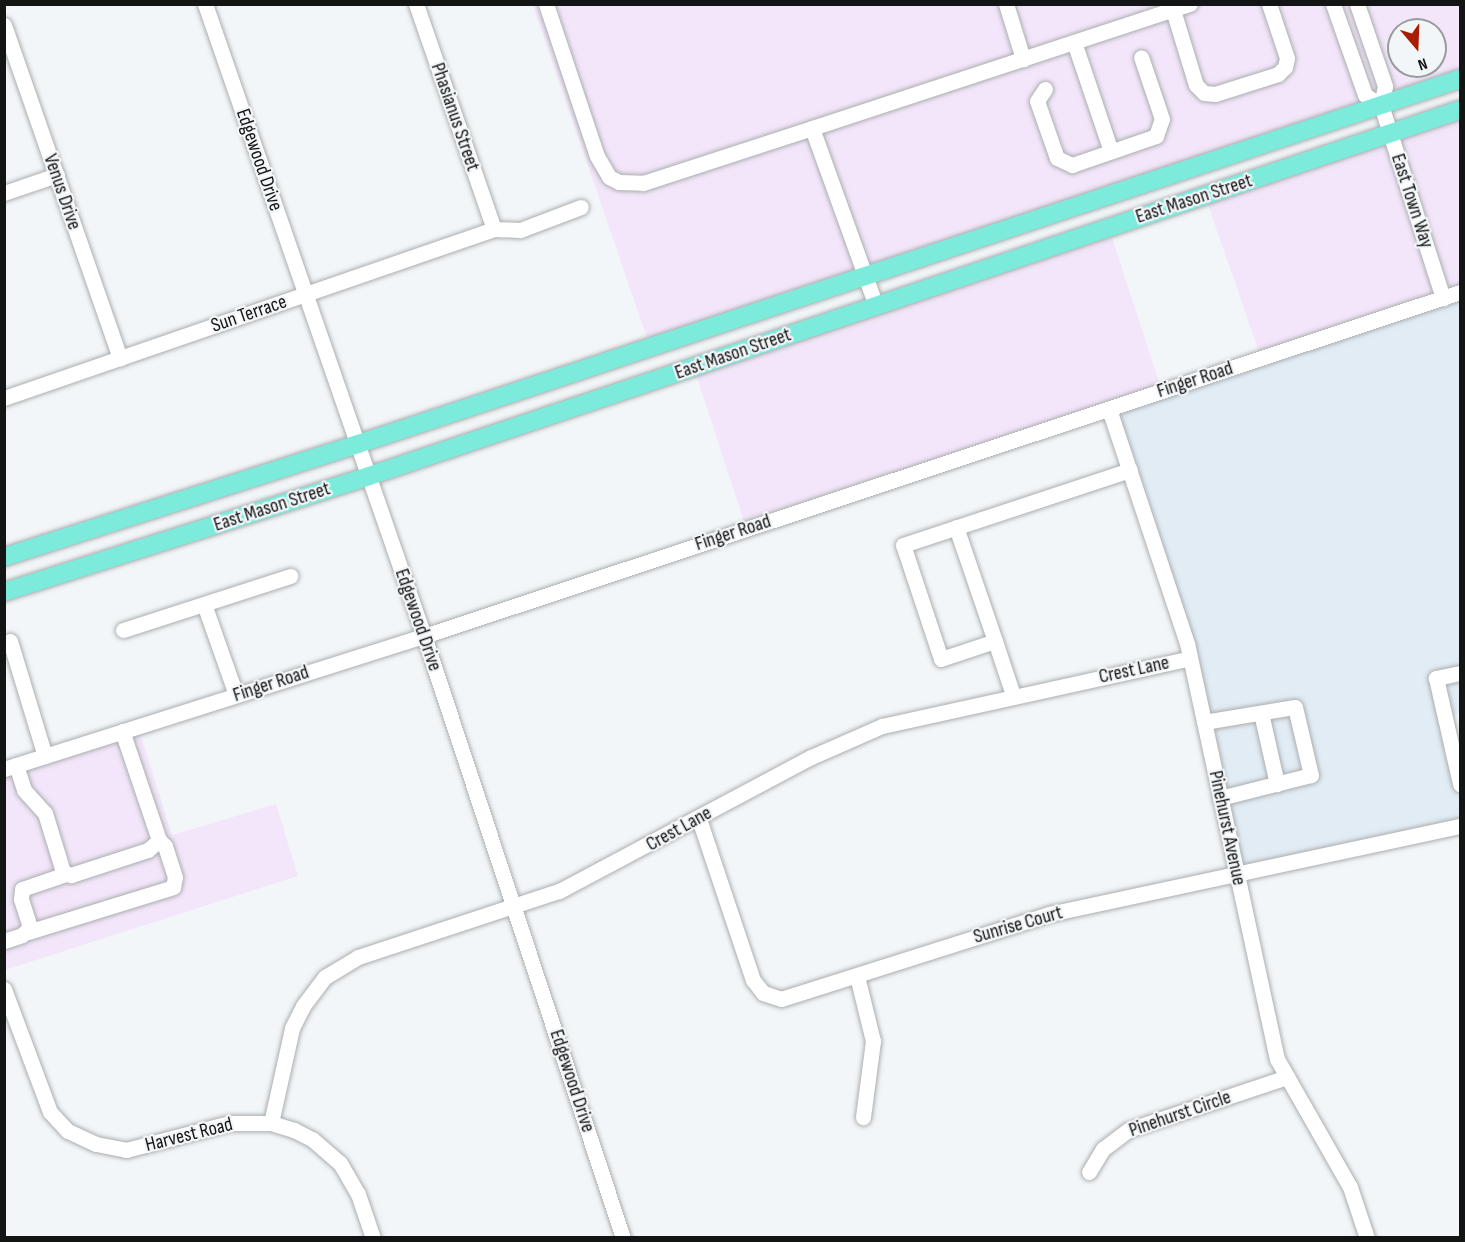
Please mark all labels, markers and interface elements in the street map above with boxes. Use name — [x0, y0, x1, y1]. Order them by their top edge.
north arrow — [1387, 18, 1447, 78]
text: N — [1415, 53, 1430, 74]
street label: Phasianus Street — [425, 60, 485, 174]
street label: Edgewood Drive — [230, 106, 288, 214]
street label: Venus Drive — [38, 151, 86, 233]
street label: East Town Way — [1385, 151, 1439, 251]
street label: East Mason Street — [1133, 169, 1255, 229]
street label: Sun Terrace — [208, 290, 290, 338]
street label: East Mason Street — [672, 323, 794, 385]
street label: Finger Road — [1154, 356, 1236, 404]
street label: East Mason Street — [211, 477, 333, 537]
street label: Finger Road — [692, 509, 774, 557]
street label: Edgewood Drive — [389, 566, 447, 674]
street label: Crest Lane — [1097, 651, 1171, 689]
street label: Finger Road — [230, 660, 312, 708]
street label: Pinehurst Avenue — [1203, 769, 1251, 887]
street label: Crest Lane — [642, 801, 716, 857]
street label: Sunrise Court — [971, 901, 1065, 949]
street label: Edgewood Drive — [544, 1027, 600, 1135]
street label: Pinehurst Circle — [1126, 1085, 1234, 1143]
street label: Harvest Road — [143, 1113, 235, 1157]

